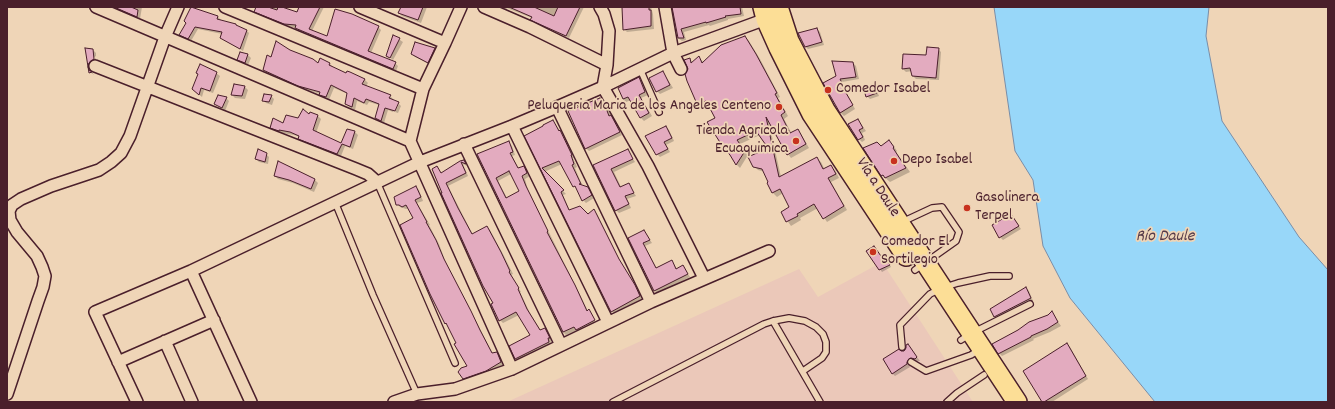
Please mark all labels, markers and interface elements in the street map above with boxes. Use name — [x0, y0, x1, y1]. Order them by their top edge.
place label: Comedor Isabel — [836, 80, 930, 100]
marker: Comedor Isabel — [823, 85, 833, 95]
place label: Peluqueria Maria de los Angeles Centeno — [527, 97, 771, 117]
marker: Peluqueria Maria de los Angeles Centeno — [774, 102, 784, 112]
place label: Tienda Agricola Ecuaquimica — [696, 122, 788, 160]
marker: Tienda Agricola Ecuaquimica — [791, 136, 801, 146]
place label: Depo Isabel — [902, 151, 972, 171]
street label: Vía a Daule — [851, 155, 903, 221]
marker: Depo Isabel — [889, 156, 899, 166]
place label: Gasolinera Terpel — [975, 189, 1039, 227]
marker: Gasolinera Terpel — [962, 203, 972, 213]
water label: Río Daule — [1136, 228, 1194, 248]
place label: Comedor El Sortilegio — [881, 233, 949, 271]
marker: Comedor El Sortilegio — [868, 247, 878, 257]

